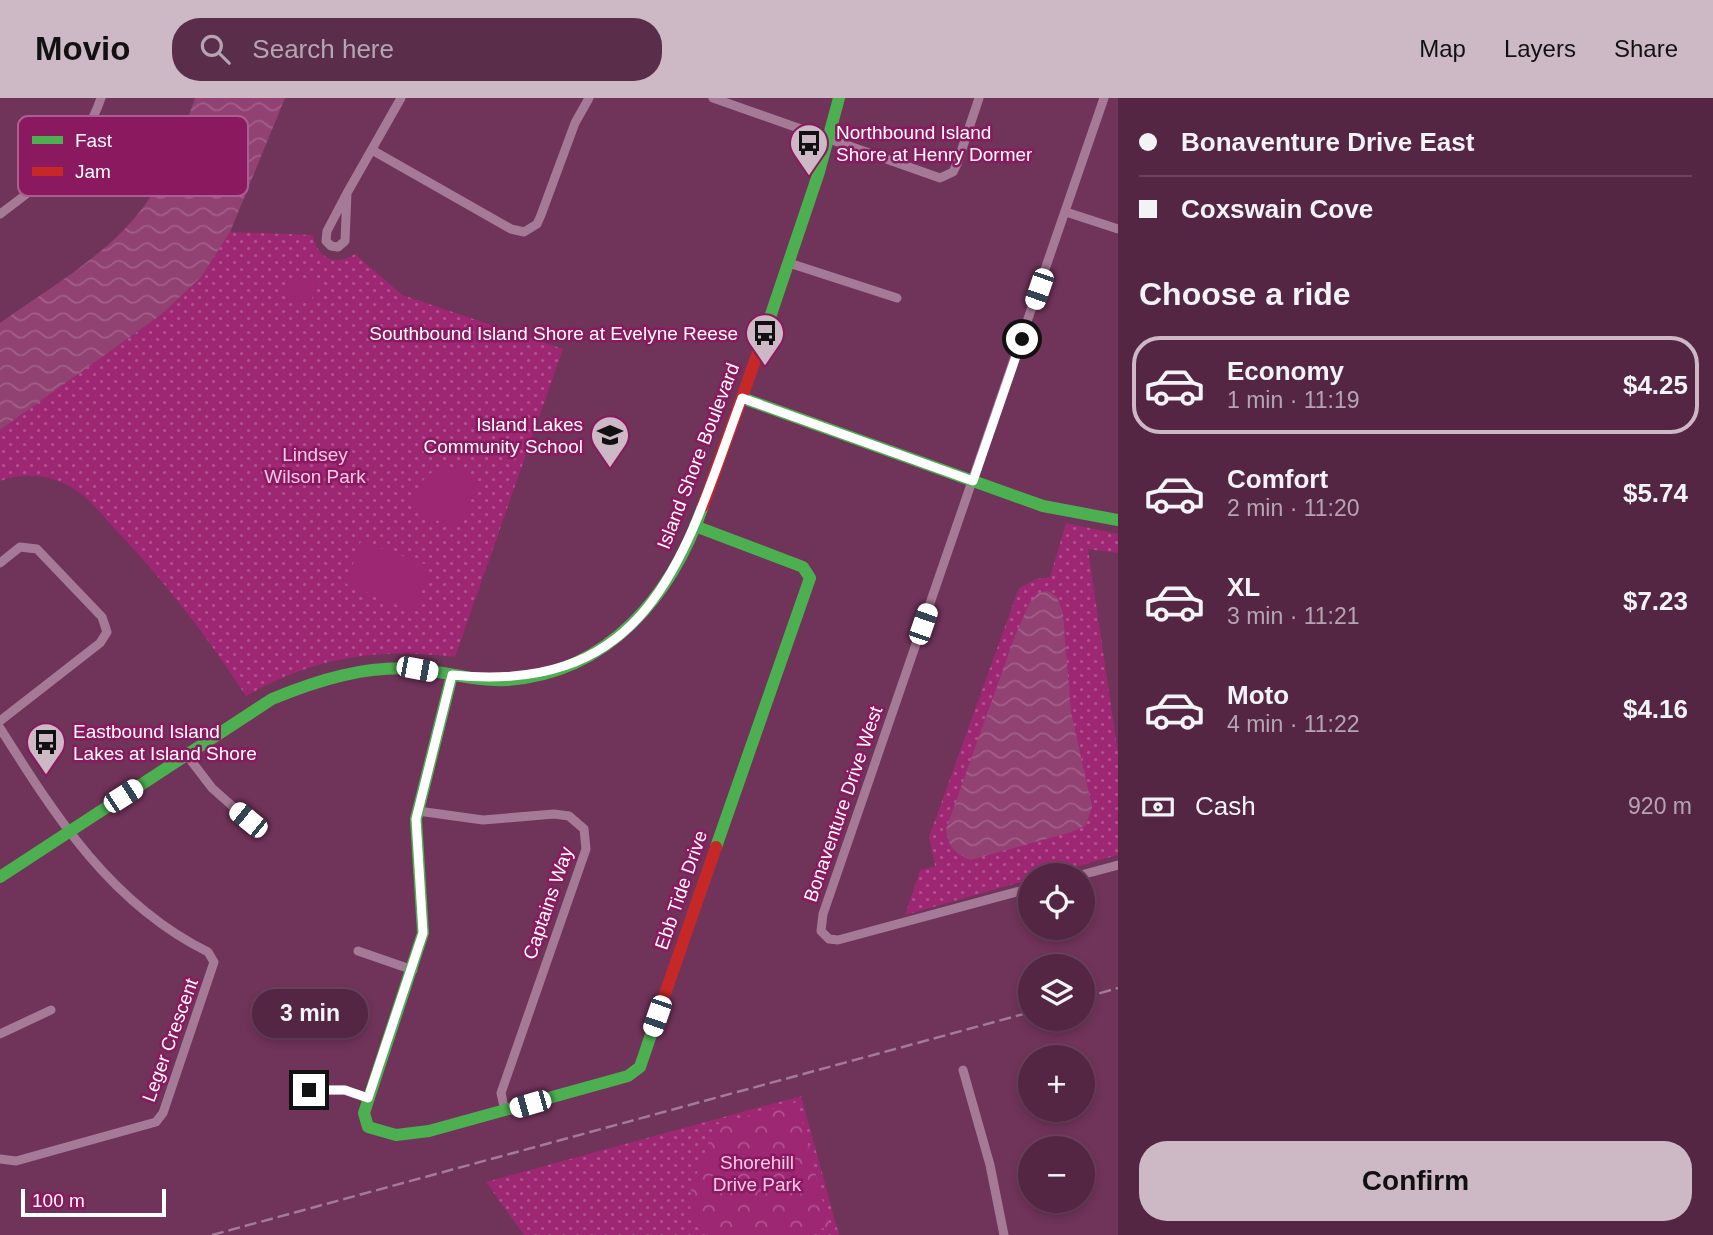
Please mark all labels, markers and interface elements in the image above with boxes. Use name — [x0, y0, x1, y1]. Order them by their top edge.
search box — [172, 18, 662, 81]
text: Movio — [35, 30, 130, 67]
icon: search — [196, 30, 234, 68]
text: Search here — [252, 34, 394, 64]
text: Map — [1419, 35, 1466, 62]
text: Layers — [1504, 35, 1576, 62]
text: Share — [1614, 35, 1678, 62]
legend — [18, 116, 248, 196]
bus stop icon: Northbound Island Shore at Henry Dormer — [788, 122, 830, 177]
place label: Northbound Island Shore at Henry Dormer — [836, 122, 1033, 165]
text: Bonaventure Drive East — [1181, 127, 1474, 157]
text: Fast — [75, 130, 113, 151]
text: Jam — [75, 161, 111, 182]
text: Coxswain Cove — [1181, 194, 1373, 224]
car — [1023, 266, 1056, 312]
text: Choose a ride — [1139, 276, 1351, 312]
bus stop icon: Southbound Island Shore at Evelyne Reese — [744, 312, 786, 367]
place label: Southbound Island Shore at Evelyne Reese — [369, 323, 738, 344]
route start — [1006, 323, 1038, 355]
icon: car — [1143, 354, 1206, 417]
text: Economy — [1227, 356, 1344, 386]
street label: Island Shore Boulevard — [653, 360, 743, 552]
text: $4.25 — [1623, 370, 1688, 400]
text: 1 min · 11:19 — [1227, 387, 1360, 413]
place label: Island Lakes Community School — [424, 414, 583, 457]
school or university icon: Island Lakes Community School — [589, 414, 631, 469]
park label: Lindsey Wilson Park — [264, 444, 366, 487]
icon: car — [1143, 462, 1206, 525]
text: Comfort — [1227, 464, 1328, 494]
text: $5.74 — [1623, 478, 1688, 508]
text: 2 min · 11:20 — [1227, 495, 1360, 521]
icon: car — [1143, 570, 1206, 633]
text: XL — [1227, 572, 1260, 602]
text: $7.23 — [1623, 586, 1688, 616]
car — [907, 601, 940, 647]
text: 3 min · 11:21 — [1227, 603, 1360, 629]
car — [395, 655, 440, 683]
icon: car — [1143, 678, 1206, 741]
text: Moto — [1227, 680, 1289, 710]
text: $4.16 — [1623, 694, 1688, 724]
street label: Bonaventure Drive West — [800, 703, 887, 905]
text: 4 min · 11:22 — [1227, 711, 1360, 737]
bus stop icon: Eastbound Island Lakes at Island Shore — [25, 721, 67, 776]
place label: Eastbound Island Lakes at Island Shore — [73, 721, 257, 764]
car — [100, 776, 147, 816]
icon: cash — [1139, 788, 1177, 826]
text: Cash — [1195, 791, 1256, 821]
text: 920 m — [1628, 793, 1692, 819]
car — [226, 799, 271, 841]
street label: Ebb Tide Drive — [651, 828, 711, 952]
street label: Captains Way — [519, 844, 577, 962]
map controls — [1018, 863, 1095, 1213]
button: locate — [1018, 863, 1095, 940]
button: layers — [1018, 954, 1095, 1031]
street label: Leger Crescent — [138, 975, 202, 1105]
callout: 3 min — [251, 988, 367, 1038]
car — [641, 993, 674, 1039]
text: 3 min — [280, 1000, 340, 1026]
button: + — [1018, 1045, 1095, 1122]
route end — [293, 1074, 325, 1106]
car — [507, 1088, 554, 1120]
button: − — [1018, 1136, 1095, 1213]
button: Confirm — [1139, 1141, 1692, 1221]
park label: Shorehill Drive Park — [713, 1152, 802, 1195]
scale bar — [21, 1186, 166, 1218]
text: 100 m — [32, 1190, 85, 1211]

